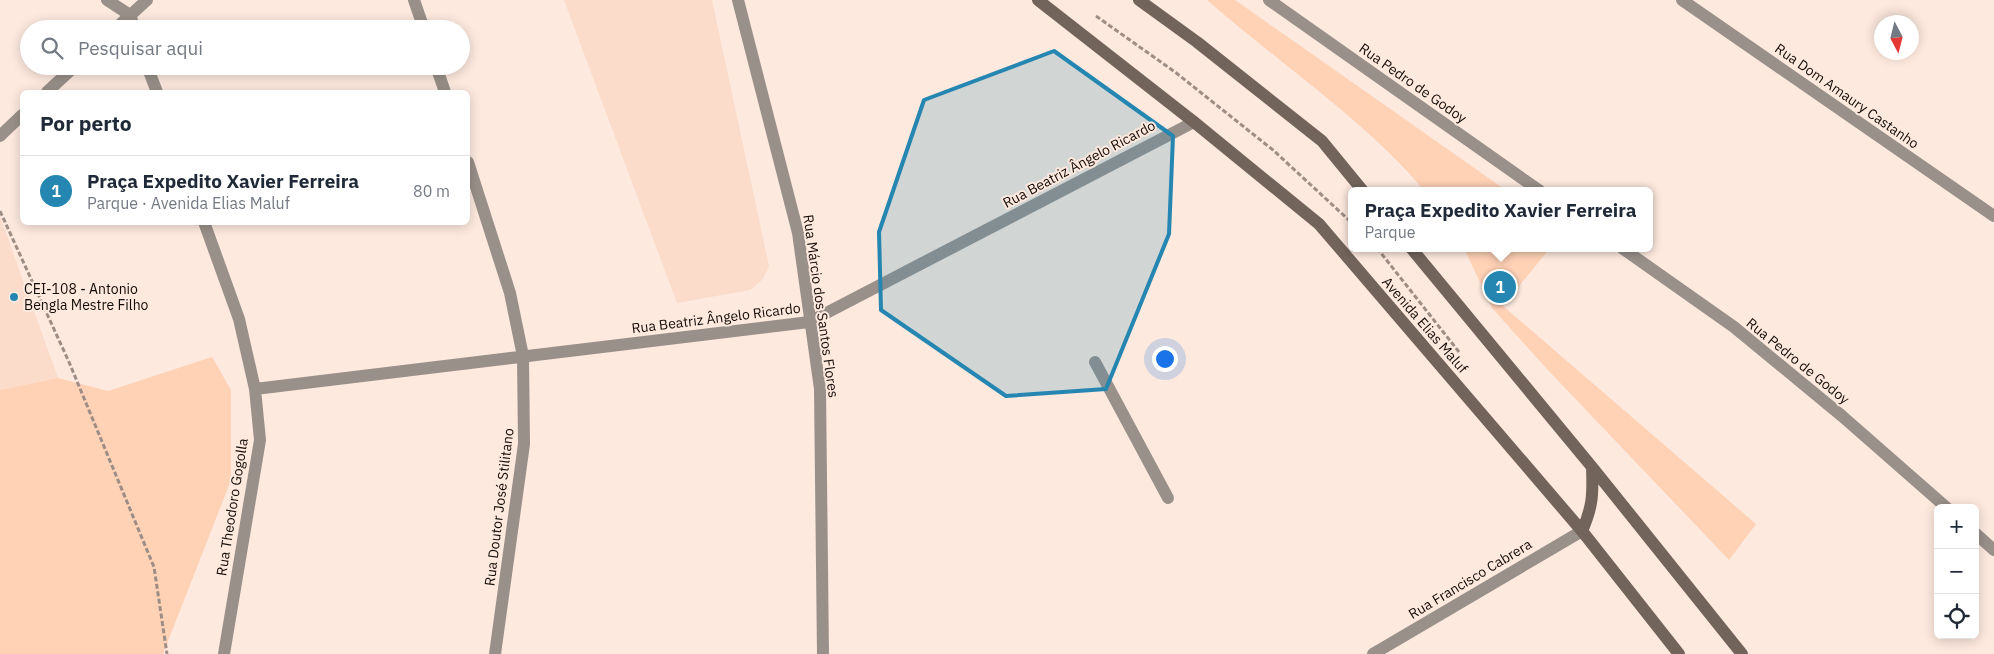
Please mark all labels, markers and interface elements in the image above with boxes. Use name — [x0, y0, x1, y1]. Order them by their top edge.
north arrow — [1874, 15, 1919, 60]
search box — [20, 20, 470, 75]
icon: search — [38, 34, 66, 62]
text: Pesquisar aqui — [78, 36, 203, 60]
street label: Rua Pedro de Godoy — [1356, 39, 1470, 127]
street label: Rua Dom Amaury Castanho — [1772, 39, 1923, 153]
text: Por perto — [40, 109, 132, 137]
street label: Rua Beatriz Ângelo Ricardo — [1000, 116, 1159, 212]
text: Praça Expedito Xavier Ferreira — [87, 169, 359, 193]
text: 1 — [51, 181, 61, 201]
text: 80 m — [413, 181, 450, 201]
popup — [1348, 187, 1653, 252]
text: Parque · Avenida Elias Maluf — [87, 193, 290, 213]
text: Praça Expedito Xavier Ferreira — [1365, 198, 1637, 222]
street label: Rua Márcio dos Santos Flores — [799, 213, 843, 399]
text: Parque — [1365, 222, 1416, 242]
pin: 1 — [1484, 268, 1516, 306]
street label: Avenida Elias Maluf — [1378, 273, 1472, 377]
place label: CEI-108 - Antonio Bengla Mestre Filho — [24, 280, 149, 314]
marker: CEI-108 - Antonio Bengla Mestre Filho — [8, 291, 20, 303]
street label: Rua Beatriz Ângelo Ricardo — [630, 299, 802, 337]
street label: Rua Pedro de Godoy — [1743, 314, 1853, 408]
your location — [1152, 346, 1178, 372]
street label: Rua Doutor José Stilitano — [480, 427, 518, 587]
street label: Rua Theodoro Gogolla — [212, 436, 252, 577]
map controls — [1934, 504, 1979, 639]
button: + — [1934, 504, 1979, 549]
street label: Rua Francisco Cabrera — [1405, 535, 1535, 623]
button: − — [1934, 549, 1979, 594]
button: locate — [1934, 594, 1979, 639]

